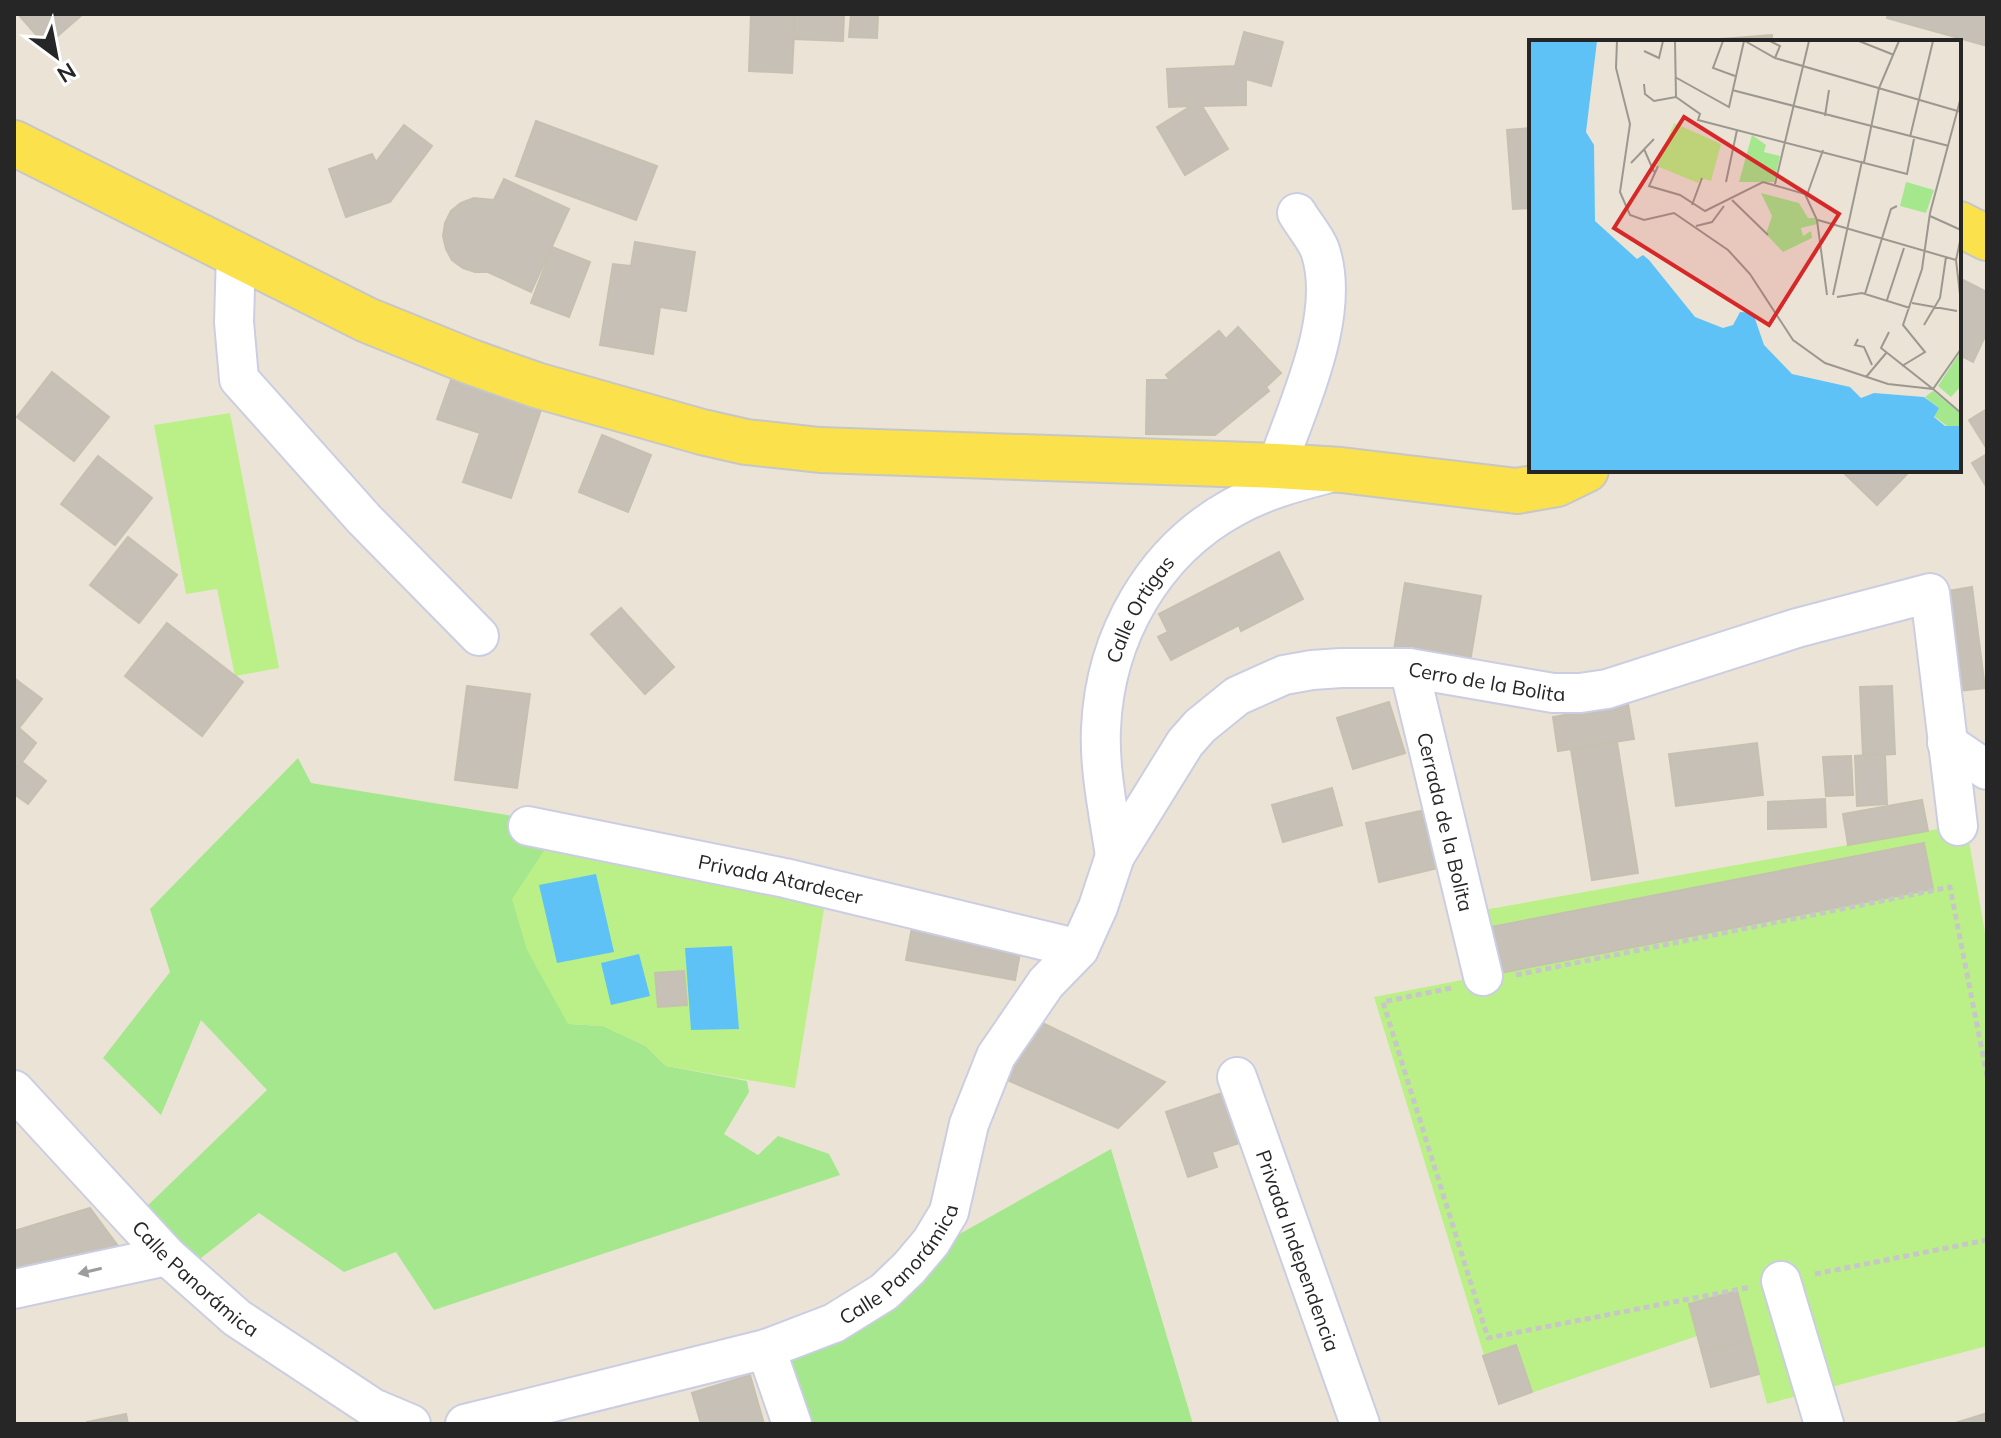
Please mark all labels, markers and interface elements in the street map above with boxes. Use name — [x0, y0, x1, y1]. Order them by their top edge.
north arrow — [16, 16, 96, 96]
inset map — [1529, 40, 1961, 472]
text: N — [52, 57, 81, 89]
street label: Calle Ortigas — [1100, 550, 1179, 666]
street label: Cerro de la Bolita — [1407, 656, 1565, 706]
street label: Cerrada de la Bolita — [1412, 730, 1479, 914]
street label: Privada Atardecer — [696, 848, 866, 909]
street label: Privada Independencia — [1251, 1146, 1346, 1355]
street label: Calle Panorámica — [834, 1202, 963, 1329]
street label: Calle Panorámica — [127, 1215, 264, 1342]
one-way arrow — [78, 1265, 103, 1278]

